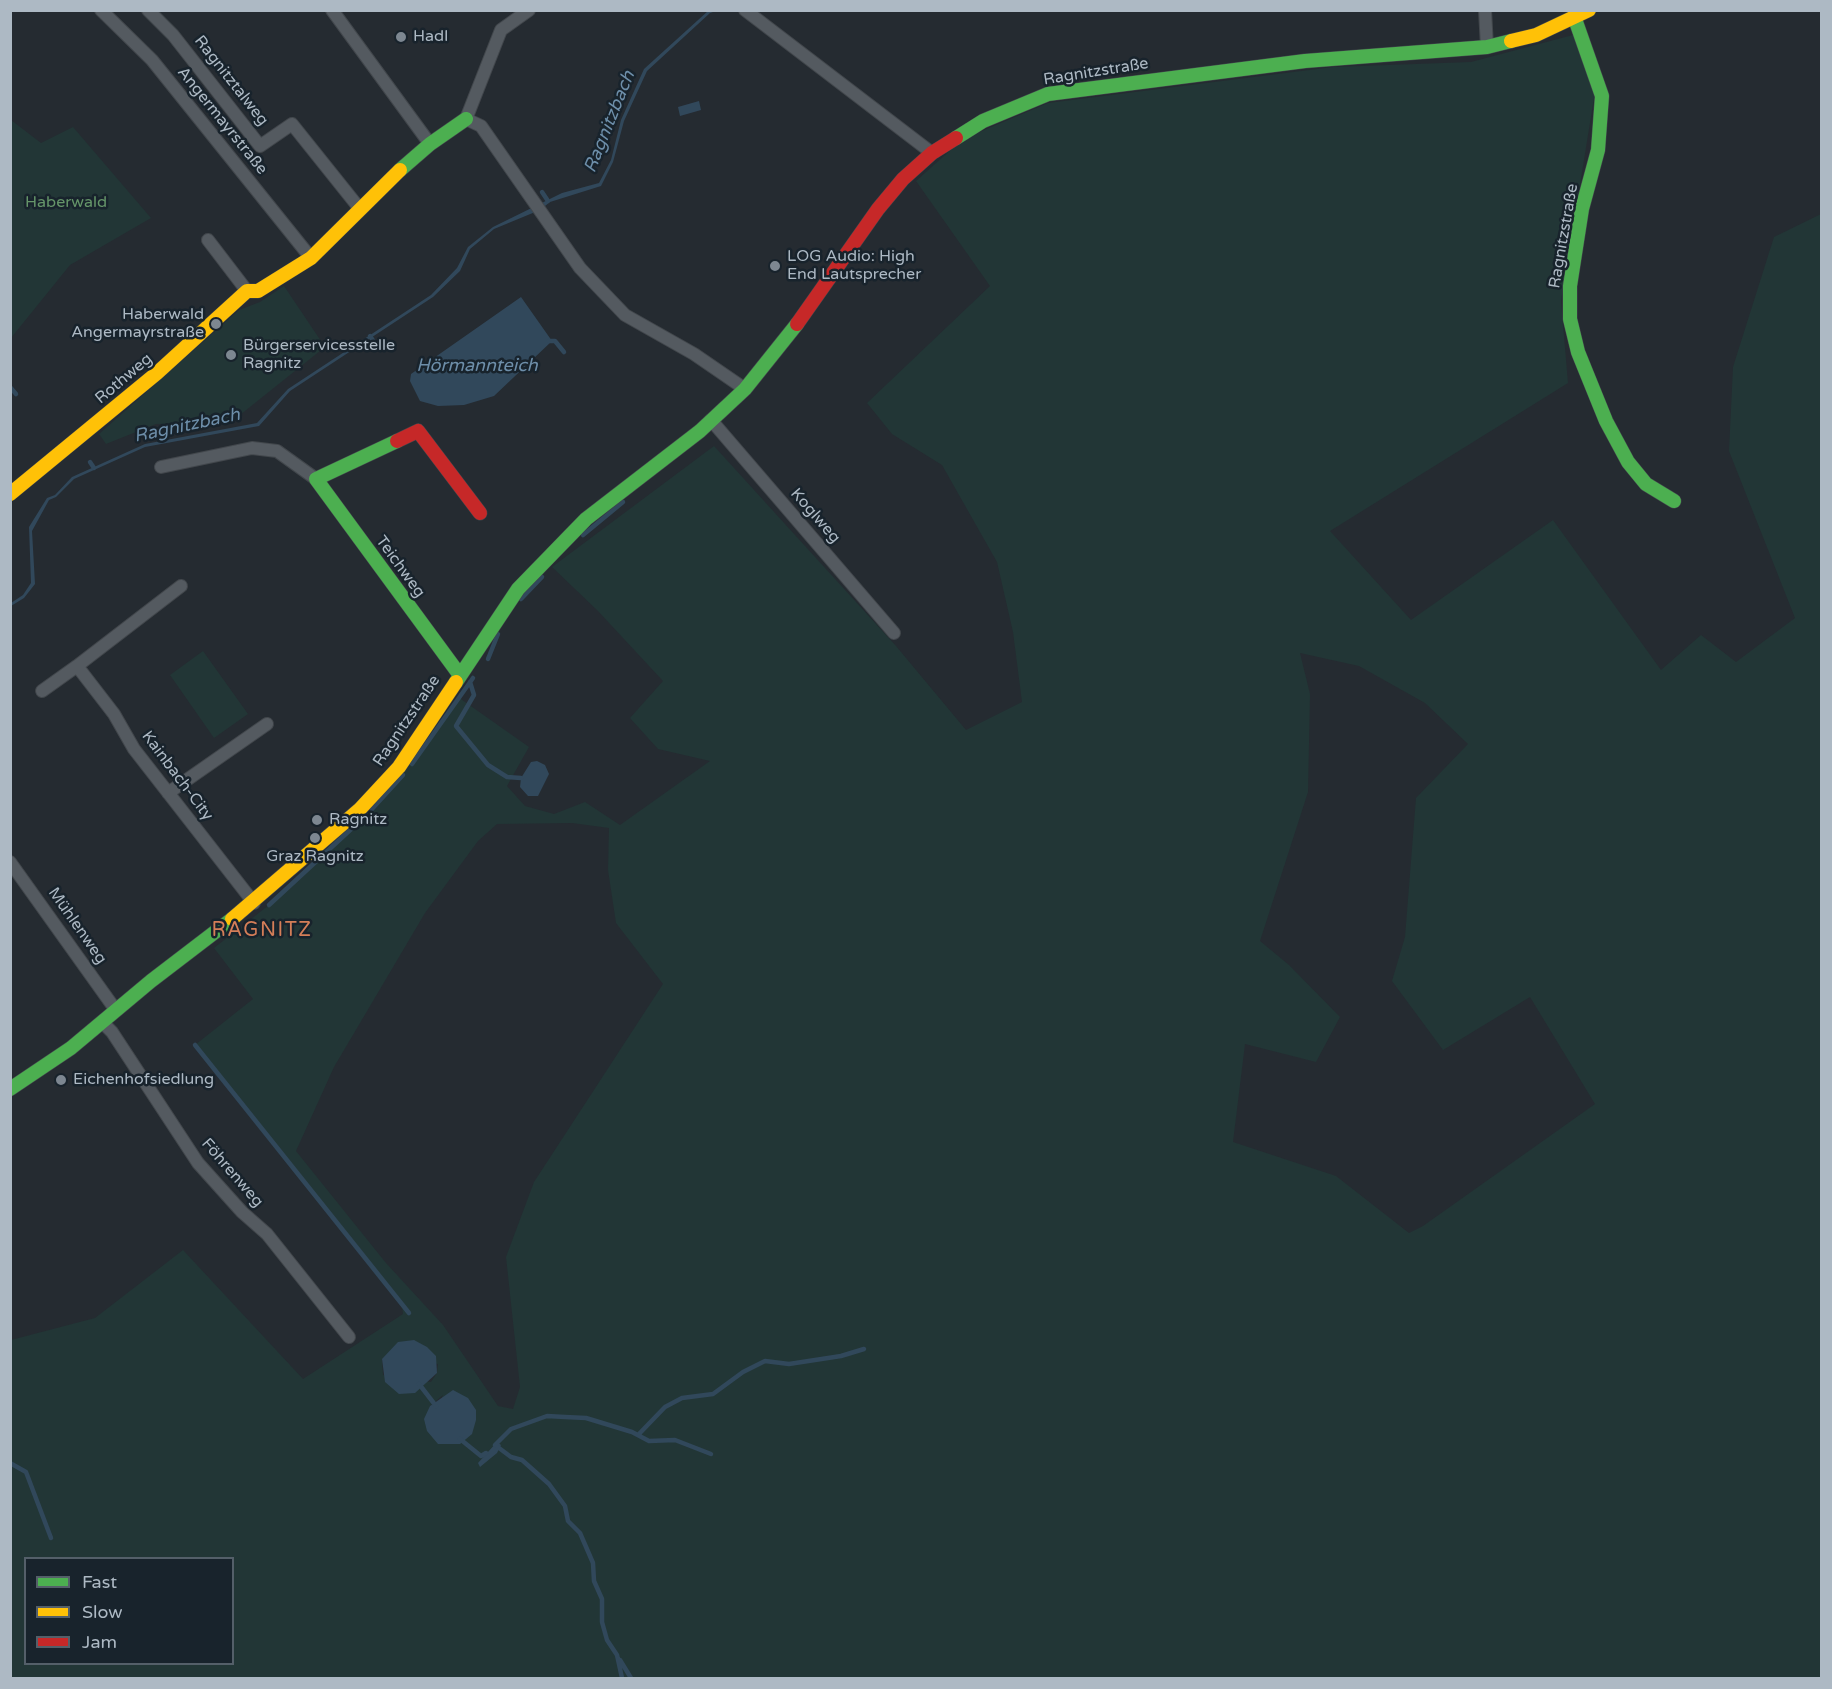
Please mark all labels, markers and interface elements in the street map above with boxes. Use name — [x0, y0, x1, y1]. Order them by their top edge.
place label: Hadl — [413, 27, 448, 47]
marker: Hadl — [394, 30, 408, 44]
street label: Ragnitztalweg — [190, 32, 272, 130]
street label: Ragnitzstraße — [1042, 54, 1150, 90]
street label: Angermayrstraße — [173, 63, 271, 179]
water label: Ragnitzbach — [580, 68, 640, 176]
street label: Ragnitzstraße — [1545, 182, 1583, 290]
park label: Haberwald — [25, 193, 107, 213]
place label: LOG Audio: High End Lautsprecher — [787, 247, 921, 285]
marker: LOG Audio: High End Lautsprecher — [768, 259, 782, 273]
place label: Haberwald Angermayrstraße — [71, 305, 204, 343]
marker: Haberwald Angermayrstraße — [209, 317, 223, 331]
place label: Bürgerservicesstelle Ragnitz — [243, 336, 395, 374]
marker: Bürgerservicesstelle Ragnitz — [224, 348, 238, 362]
street label: Rothweg — [92, 350, 156, 408]
water label: Hörmannteich — [416, 355, 538, 377]
water label: Ragnitzbach — [132, 404, 242, 448]
street label: Koglweg — [786, 485, 844, 547]
street label: Teichweg — [371, 532, 429, 602]
street label: Ragnitzstraße — [369, 672, 445, 770]
street label: Kainbach-City — [137, 727, 217, 825]
place label: Ragnitz — [329, 810, 387, 830]
marker: Ragnitz — [310, 813, 324, 827]
marker: Graz Ragnitz — [308, 831, 322, 845]
place label: Graz Ragnitz — [266, 847, 364, 867]
street label: Mühlenweg — [44, 884, 110, 968]
district label: RAGNITZ — [211, 919, 313, 943]
place label: Eichenhofsiedlung — [73, 1070, 214, 1090]
marker: Eichenhofsiedlung — [54, 1073, 68, 1087]
street label: Föhrenweg — [197, 1135, 267, 1211]
legend — [24, 1557, 234, 1665]
text: Fast — [82, 1571, 117, 1593]
text: Slow — [82, 1601, 123, 1623]
text: Jam — [82, 1631, 117, 1653]

